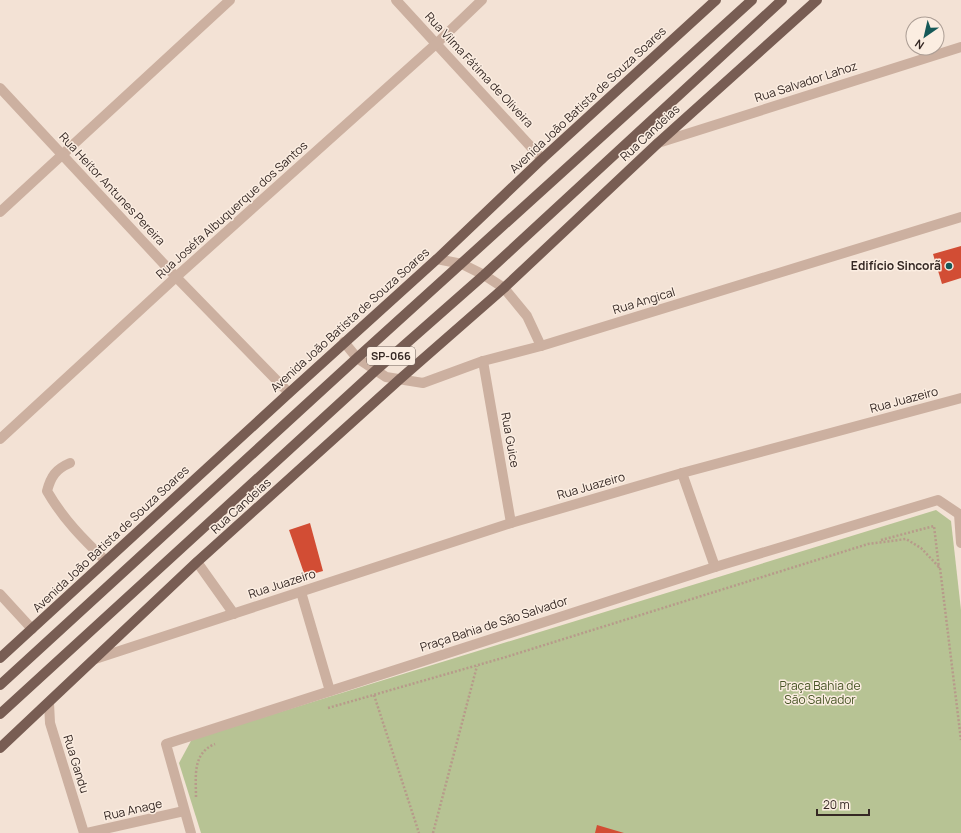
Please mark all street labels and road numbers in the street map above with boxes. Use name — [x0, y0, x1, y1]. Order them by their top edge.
street label: Rua Vilma Fátima de Oliveira — [421, 8, 537, 131]
street label: Avenida João Batista de Souza Soares — [506, 22, 670, 177]
street label: Rua Salvador Lahoz — [752, 57, 859, 106]
street label: Rua Candeias — [616, 101, 683, 165]
street label: Rua Heitor Antunes Pereira — [55, 129, 169, 249]
street label: Rua Joséfa Albuquerque dos Santos — [152, 137, 311, 282]
street label: Avenida João Batista de Souza Soares — [267, 244, 433, 396]
street label: Rua Angical — [611, 283, 677, 318]
road number: SP-066 — [367, 347, 415, 365]
street label: Rua Juazeiro — [868, 382, 940, 417]
street label: Rua Guice — [497, 411, 524, 469]
street label: Avenida João Batista de Souza Soares — [29, 461, 193, 616]
street label: Rua Juazeiro — [555, 468, 627, 503]
street label: Rua Candeias — [207, 474, 275, 537]
street label: Rua Juazeiro — [246, 565, 318, 602]
street label: Praça Bahia de São Salvador — [418, 591, 571, 655]
street label: Rua Gandu — [60, 733, 93, 795]
street label: Rua Anage — [102, 795, 164, 824]

